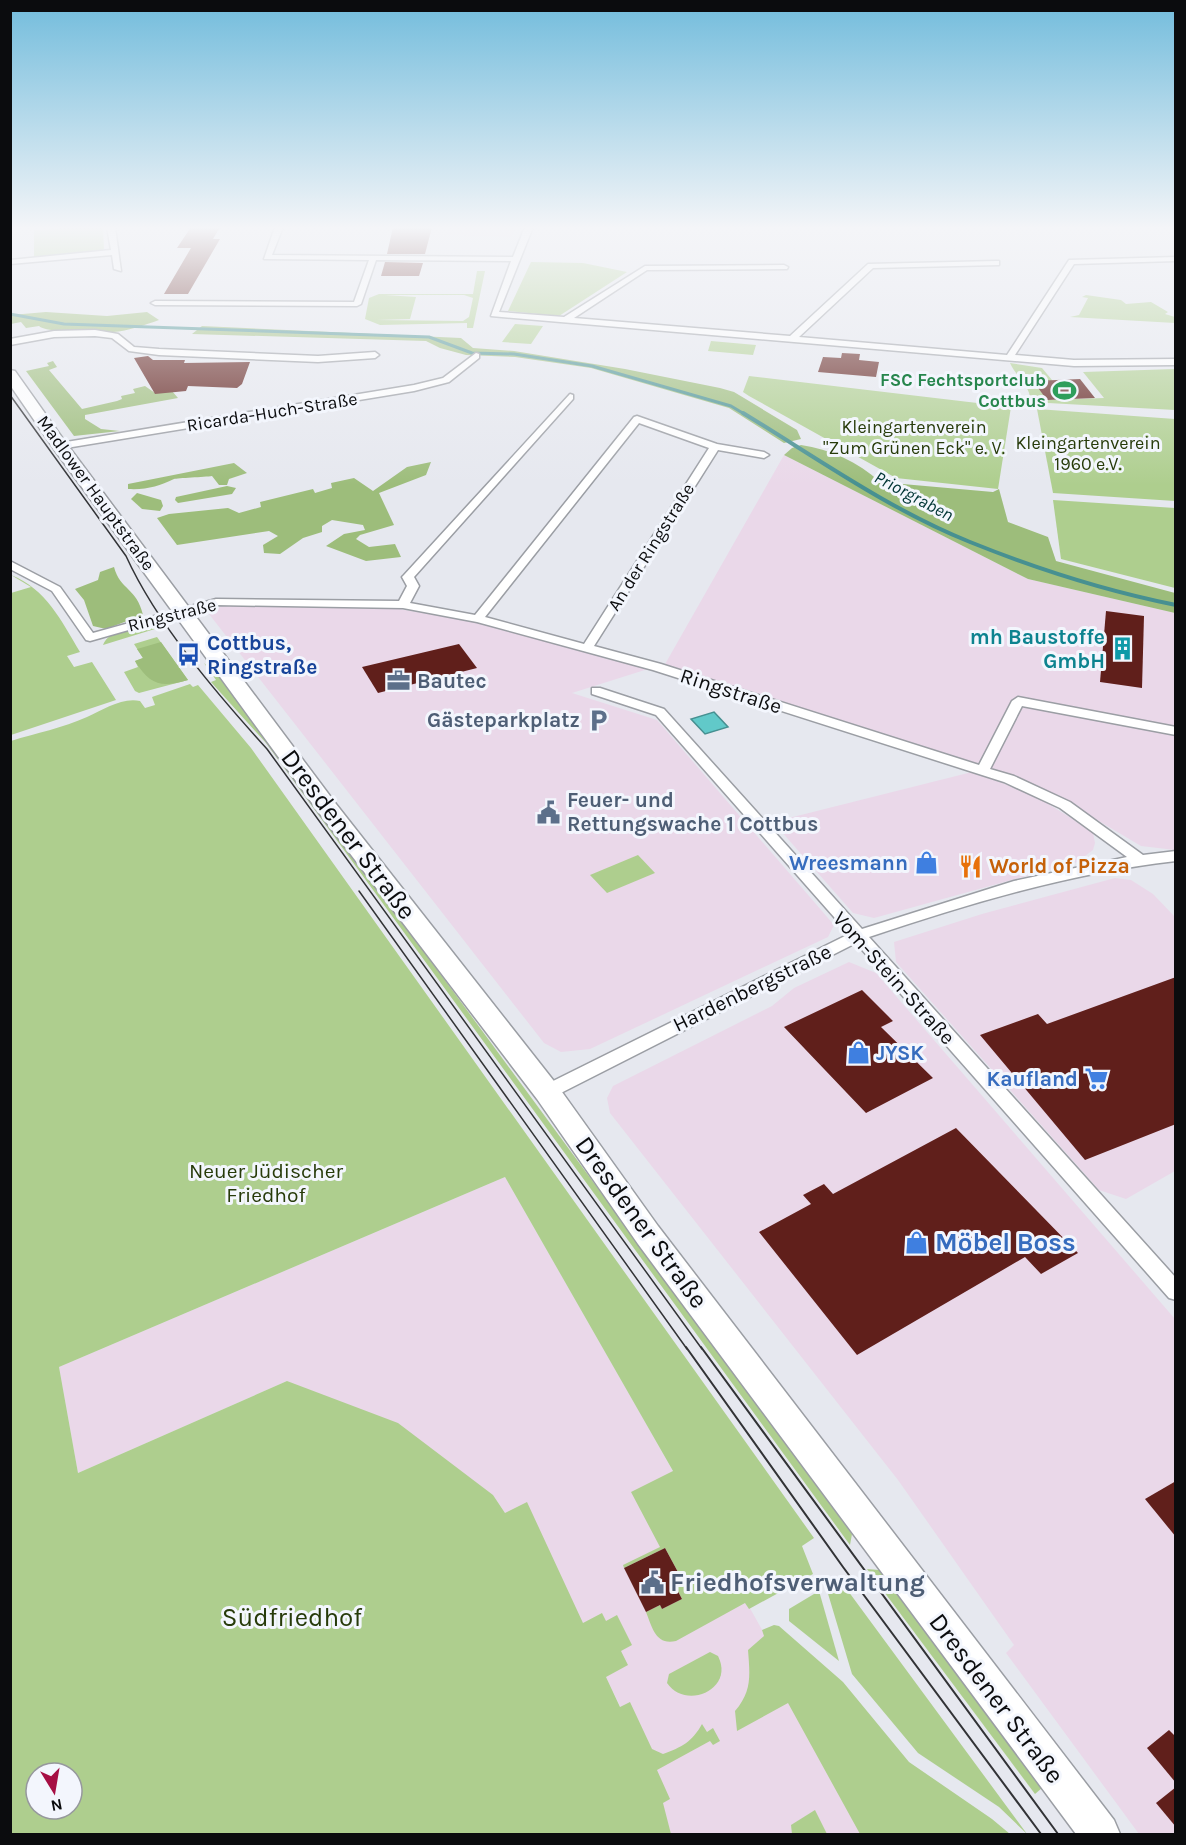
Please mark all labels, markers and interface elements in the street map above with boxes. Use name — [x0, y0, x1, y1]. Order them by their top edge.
place label: FSC Fechtsportclub Cottbus — [880, 369, 1046, 412]
sports icon: FSC Fechtsportclub Cottbus — [1051, 377, 1077, 403]
street label: Ricarda-Huch-Straße — [185, 388, 359, 436]
street label: Madlower Hauptstraße — [32, 411, 160, 575]
park label: Kleingartenverein "Zum Grünen Eck" e. V. — [823, 416, 1005, 459]
park label: Kleingartenverein 1960 e.V. — [1015, 432, 1161, 475]
water label: Priorgraben — [871, 466, 957, 526]
street label: An der Ringstraße — [603, 479, 699, 615]
street label: Ringstraße — [126, 593, 218, 637]
place label: mh Baustoffe GmbH — [970, 625, 1105, 673]
place label: Cottbus, Ringstraße — [207, 631, 317, 679]
building icon: mh Baustoffe GmbH — [1110, 636, 1136, 662]
bus stop icon: Cottbus, Ringstraße — [176, 642, 202, 668]
street label: Ringstraße — [677, 663, 785, 719]
office icon: Bautec — [386, 668, 412, 694]
place label: Bautec — [417, 669, 487, 693]
parking icon: Gästeparkplatz — [585, 707, 611, 733]
place label: Gästeparkplatz — [427, 708, 580, 732]
street label: Dresdener Straße — [274, 743, 423, 926]
place label: Feuer- und Rettungswache 1 Cottbus — [567, 788, 818, 836]
public building icon: Feuer- und Rettungswache 1 Cottbus — [536, 799, 562, 825]
shop icon: Wreesmann — [913, 850, 939, 876]
place label: Wreesmann — [789, 851, 908, 875]
restaurant icon: World of Pizza — [958, 853, 984, 879]
place label: World of Pizza — [989, 854, 1130, 878]
street label: Vom-Stein-Straße — [828, 907, 960, 1049]
street label: Hardenbergstraße — [669, 939, 835, 1037]
shop icon: JYSK — [845, 1040, 871, 1066]
place label: JYSK — [876, 1041, 924, 1065]
supermarket icon: Kaufland — [1083, 1066, 1109, 1092]
place label: Kaufland — [986, 1067, 1078, 1091]
street label: Dresdener Straße — [569, 1130, 715, 1315]
park label: Neuer Jüdischer Friedhof — [189, 1159, 343, 1207]
place label: Möbel Boss — [935, 1227, 1076, 1258]
shop icon: Möbel Boss — [904, 1229, 930, 1255]
place label: Friedhofsverwaltung — [670, 1567, 925, 1598]
public building icon: Friedhofsverwaltung — [639, 1569, 665, 1595]
park label: Südfriedhof — [222, 1602, 363, 1633]
street label: Dresdener Straße — [922, 1607, 1071, 1790]
north arrow — [24, 1761, 84, 1821]
text: N — [49, 1795, 64, 1816]

